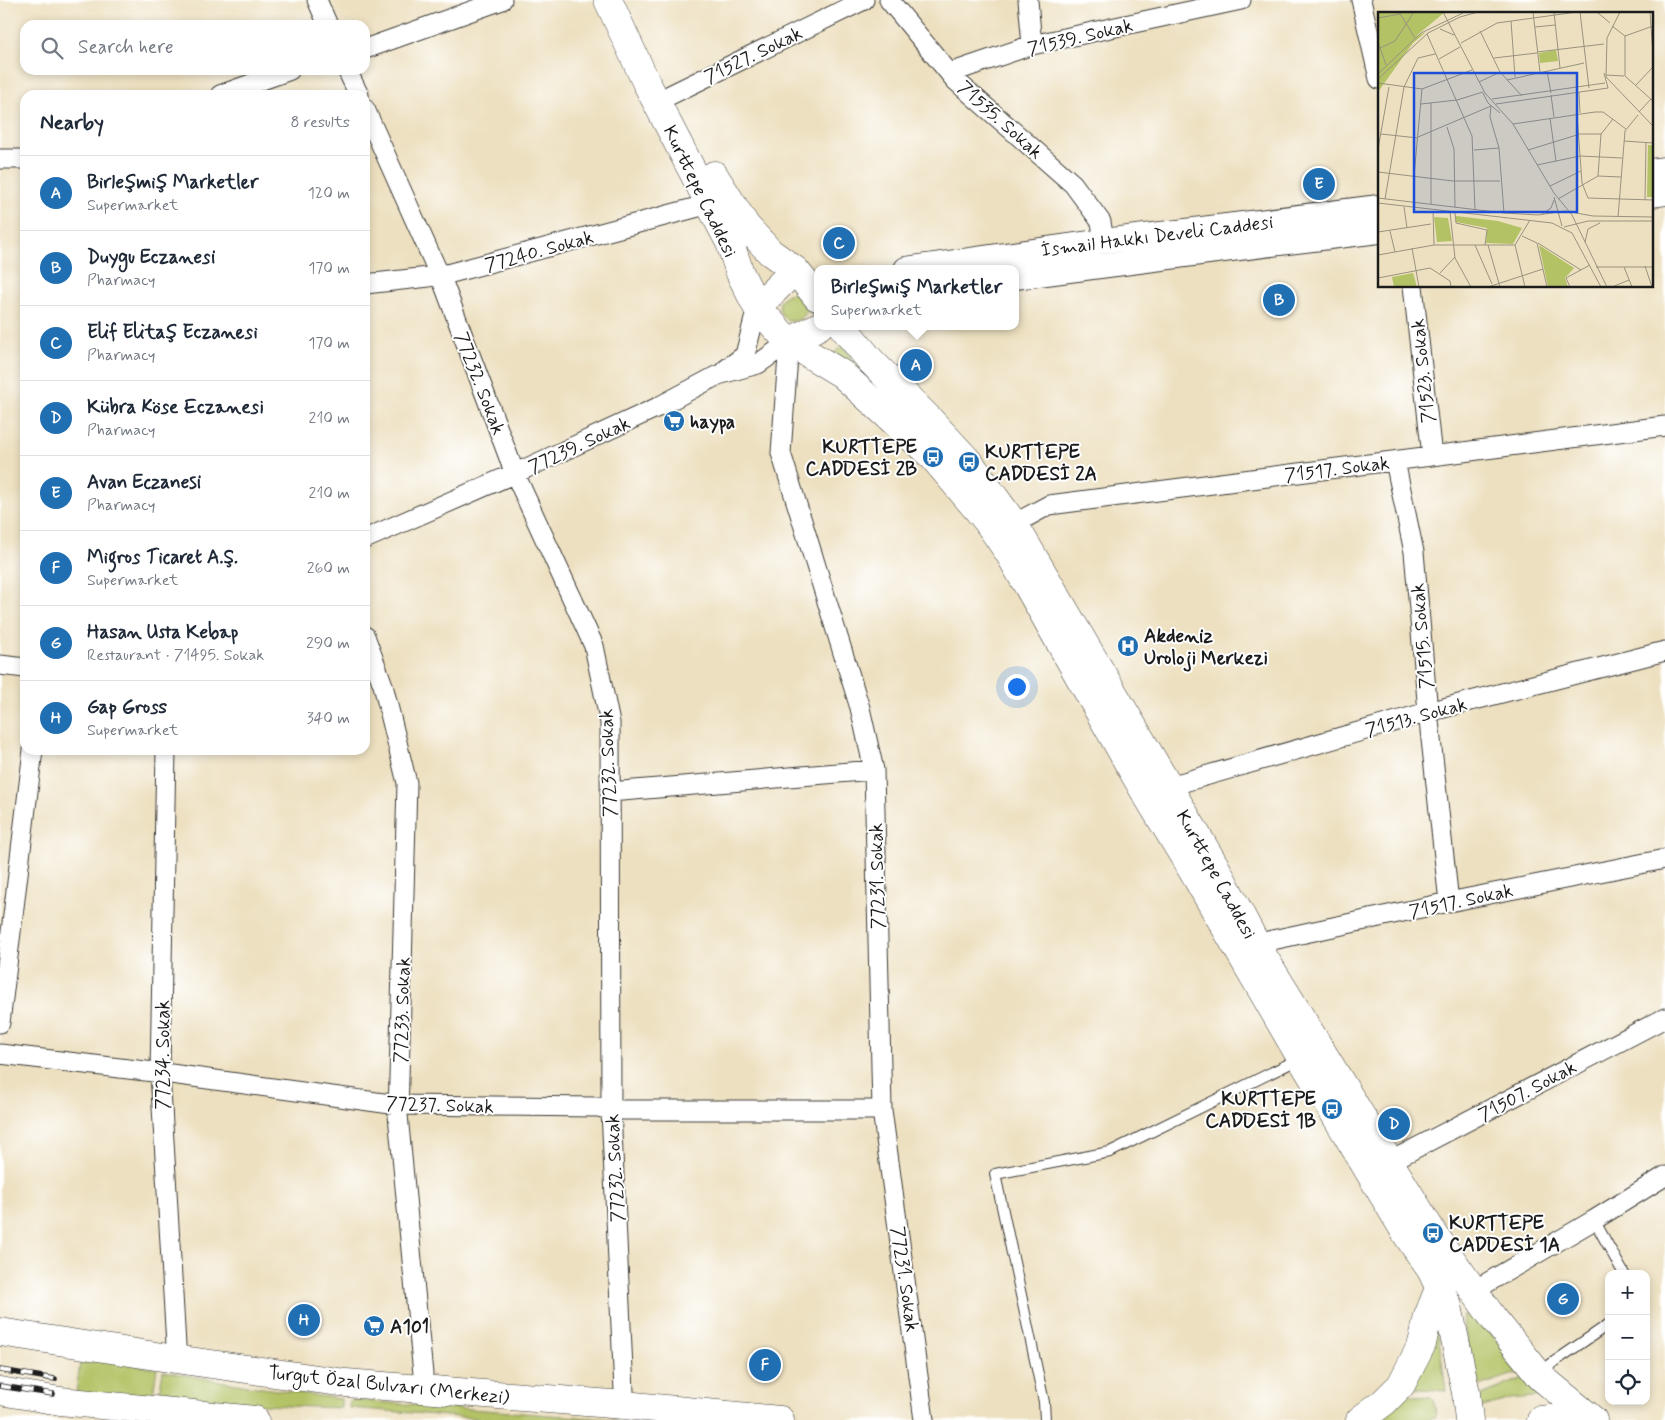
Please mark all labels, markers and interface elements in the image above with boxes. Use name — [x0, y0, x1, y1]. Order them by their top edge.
inset map — [1378, 12, 1652, 288]
street label: 71539. Sokak — [1025, 13, 1135, 62]
search box — [20, 20, 370, 75]
street label: 71527. Sokak — [700, 21, 807, 90]
icon: search — [38, 34, 66, 62]
text: Search here — [78, 35, 174, 60]
street label: 71535. Sokak — [952, 75, 1048, 165]
text: Nearby — [40, 109, 104, 137]
text: 8 results — [290, 112, 350, 133]
street label: Kurttepe Caddesi — [657, 121, 742, 262]
pin: E — [1303, 165, 1335, 203]
text: Birleşmiş Marketler — [87, 170, 259, 195]
text: A — [51, 183, 61, 204]
text: 120 m — [308, 183, 350, 204]
text: Supermarket — [87, 195, 178, 216]
street label: İsmail Hakkı Develi Caddesi — [1040, 210, 1275, 263]
pin: C — [823, 224, 855, 262]
street label: 77240. Sokak — [482, 225, 596, 278]
text: Duygu Eczanesi — [87, 245, 215, 270]
text: B — [51, 258, 61, 279]
text: 170 m — [308, 258, 350, 279]
popup — [814, 265, 1019, 330]
text: Pharmacy — [87, 270, 155, 291]
text: Birleşmiş Marketler — [831, 275, 1002, 300]
pin: B — [1263, 281, 1295, 319]
text: Supermarket — [831, 300, 922, 321]
street label: 71523. Sokak — [1406, 317, 1441, 424]
text: Elif Elitaş Eczanesi — [87, 320, 258, 345]
street label: 77232. Sokak — [449, 329, 511, 439]
text: C — [50, 333, 62, 354]
text: 170 m — [308, 333, 350, 354]
text: Pharmacy — [87, 345, 155, 366]
pin: A — [900, 346, 932, 384]
text: Kübra Köse Eczanesi — [87, 395, 264, 420]
text: D — [50, 408, 62, 429]
text: 210 m — [309, 408, 350, 429]
supermarket icon: haypa — [662, 409, 686, 433]
place label: haypa — [690, 410, 735, 435]
street label: 77239. Sokak — [525, 411, 635, 480]
text: Pharmacy — [87, 420, 155, 441]
place label: KURTTEPE CADDESİ 2B — [806, 435, 917, 482]
place label: KURTTEPE CADDESİ 2A — [985, 440, 1097, 487]
bus stop icon: KURTTEPE CADDESİ 2B — [921, 445, 945, 469]
bus stop icon: KURTTEPE CADDESİ 2A — [957, 450, 981, 474]
street label: 71517. Sokak — [1283, 451, 1391, 488]
text: Avan Eczanesi — [87, 470, 201, 495]
text: E — [51, 483, 61, 504]
text: 210 m — [309, 483, 350, 504]
text: Pharmacy — [87, 495, 155, 516]
text: Migros Ticaret A.Ş. — [87, 545, 238, 570]
text: F — [52, 558, 60, 579]
text: 260 m — [307, 558, 350, 579]
text: Supermarket — [87, 570, 178, 591]
street label: 71515. Sokak — [1405, 582, 1440, 690]
text: Hasan Usta Kebap — [87, 620, 238, 645]
place label: Akdeniz Uroloji Merkezi — [1144, 624, 1268, 672]
text: G — [51, 633, 61, 654]
text: 290 m — [306, 633, 350, 654]
hospital icon: Akdeniz Uroloji Merkezi — [1116, 634, 1140, 658]
text: Restaurant · 71495. Sokak — [87, 645, 264, 666]
your location — [1004, 674, 1030, 700]
street label: 71513. Sokak — [1363, 692, 1470, 743]
text: Gap Gross — [87, 695, 167, 720]
text: H — [51, 708, 61, 729]
text: 340 m — [306, 708, 350, 729]
street label: 77232. Sokak — [594, 708, 623, 817]
text: Supermarket — [87, 720, 178, 741]
street label: Kurttepe Caddesi — [1170, 806, 1262, 944]
street label: 77231. Sokak — [864, 823, 891, 929]
street label: 71517. Sokak — [1407, 878, 1516, 925]
street label: 77233. Sokak — [388, 957, 417, 1064]
street label: 77234. Sokak — [151, 1000, 176, 1110]
street label: 71507. Sokak — [1474, 1055, 1581, 1128]
place label: KURTTEPE CADDESİ 1B — [1205, 1087, 1316, 1134]
street label: 77237. Sokak — [386, 1091, 494, 1120]
bus stop icon: KURTTEPE CADDESİ 1B — [1320, 1097, 1344, 1121]
pin: D — [1378, 1105, 1410, 1143]
street label: 77232. Sokak — [600, 1113, 631, 1223]
place label: KURTTEPE CADDESİ 1A — [1449, 1211, 1560, 1258]
bus stop icon: KURTTEPE CADDESİ 1A — [1421, 1221, 1445, 1245]
street label: 77231. Sokak — [885, 1225, 924, 1334]
map controls — [1605, 1270, 1650, 1405]
button: + — [1605, 1270, 1650, 1315]
pin: G — [1547, 1280, 1579, 1318]
pin: H — [288, 1301, 320, 1339]
supermarket icon: A101 — [362, 1314, 386, 1338]
place label: A101 — [390, 1315, 429, 1340]
button: − — [1605, 1315, 1650, 1360]
pin: F — [749, 1346, 781, 1384]
street label: Turgut Özal Bulvarı (Merkezi) — [267, 1360, 511, 1413]
button: locate — [1605, 1360, 1650, 1405]

